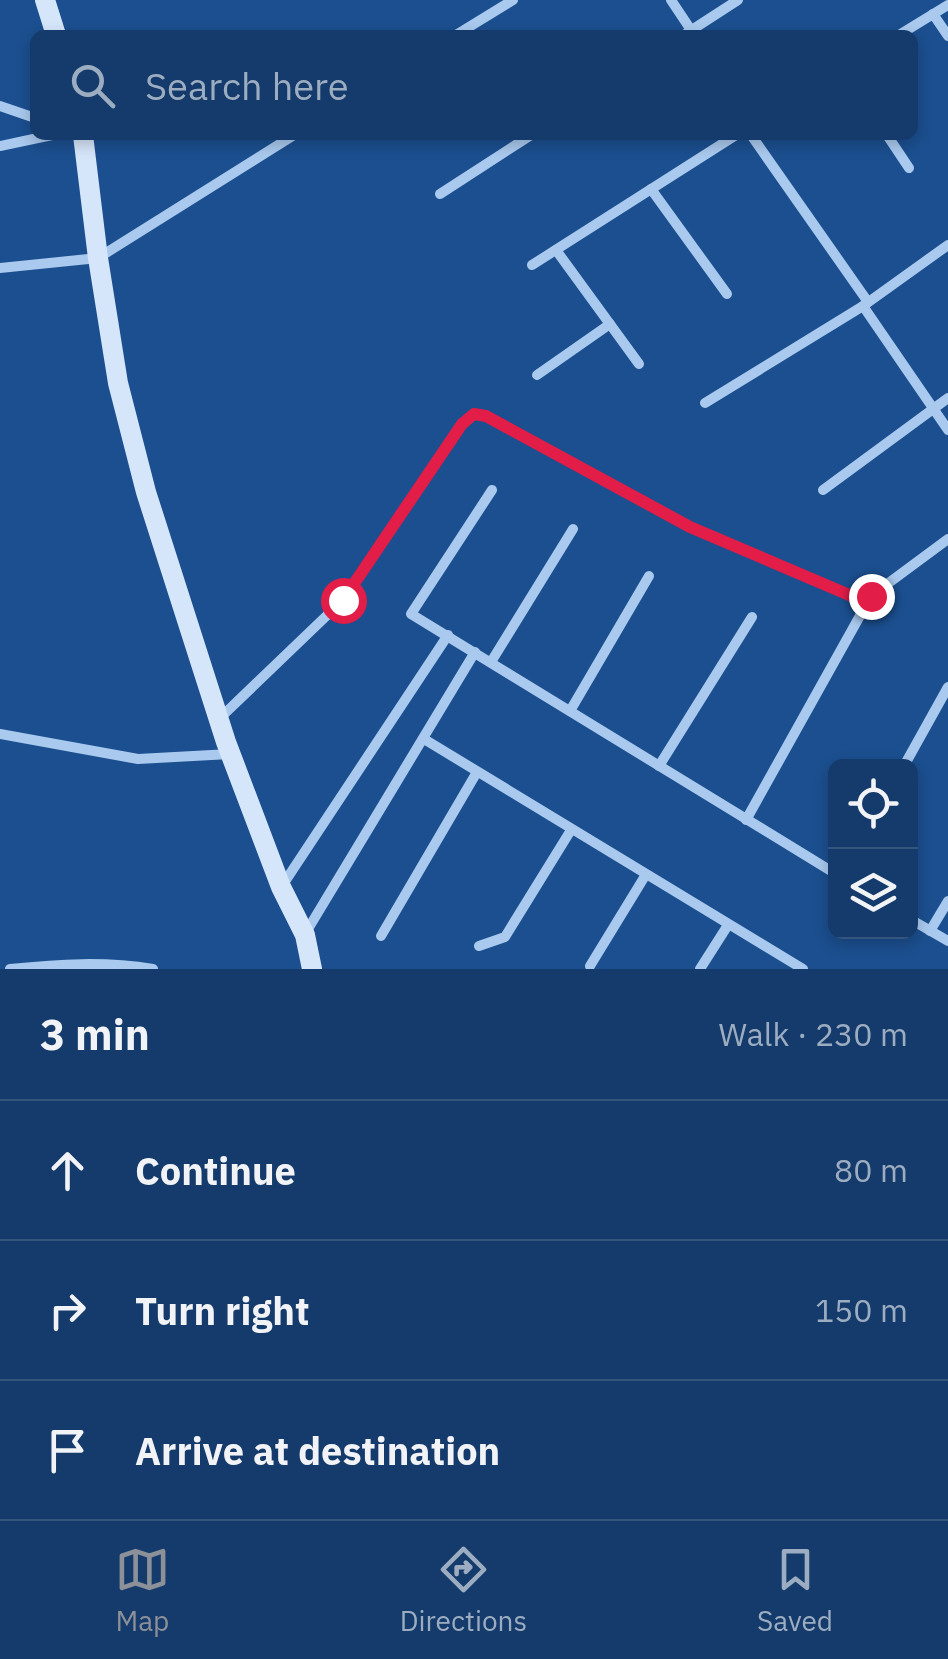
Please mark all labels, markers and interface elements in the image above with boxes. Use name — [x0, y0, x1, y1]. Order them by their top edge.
search box — [30, 30, 918, 140]
icon: search — [65, 58, 120, 113]
text: Search here — [145, 61, 349, 110]
route end — [849, 574, 895, 620]
route start — [321, 578, 367, 624]
map controls — [828, 759, 918, 939]
button: locate — [828, 759, 918, 849]
button: layers — [828, 849, 918, 939]
text: 3 min — [40, 1007, 150, 1062]
text: Walk · 230 m — [719, 1013, 908, 1055]
icon: ahead — [40, 1143, 95, 1198]
text: Continue — [135, 1146, 296, 1195]
text: 80 m — [834, 1149, 908, 1191]
icon: right — [40, 1283, 95, 1338]
text: Turn right — [135, 1286, 310, 1335]
text: 150 m — [815, 1289, 908, 1331]
icon: arrive — [40, 1423, 95, 1478]
text: Arrive at destination — [135, 1426, 500, 1475]
tab: Map — [115, 1542, 170, 1639]
tab: Directions — [400, 1542, 527, 1639]
tab: Saved — [757, 1542, 833, 1639]

